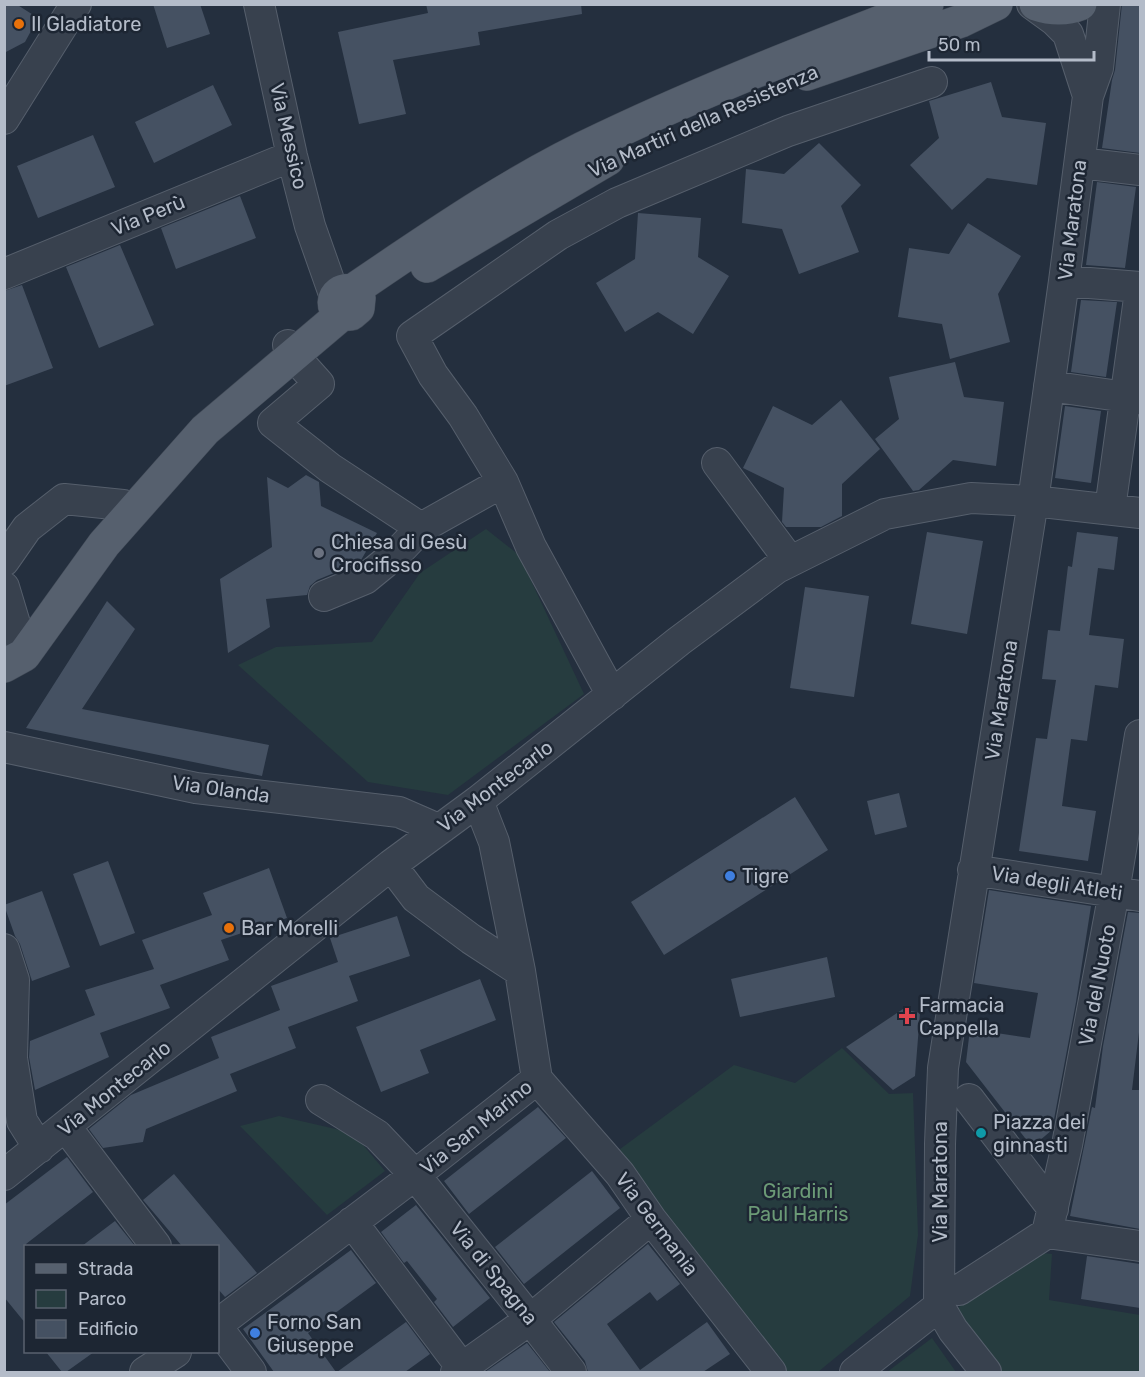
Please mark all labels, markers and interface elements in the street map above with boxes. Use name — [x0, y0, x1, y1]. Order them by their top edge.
place label: Il Gladiatore — [31, 12, 141, 36]
marker: Il Gladiatore — [12, 17, 26, 31]
scale bar — [929, 24, 1094, 62]
text: 50 m — [938, 34, 981, 56]
street label: Via Martiri della Resistenza — [584, 59, 822, 183]
street label: Via Messico — [265, 80, 313, 192]
street label: Via Maratona — [1053, 158, 1091, 282]
street label: Via Perù — [108, 189, 188, 241]
place label: Chiesa di Gesù Crocifisso — [331, 530, 467, 577]
marker: Chiesa di Gesù Crocifisso — [312, 546, 326, 560]
street label: Via Maratona — [980, 638, 1022, 762]
street label: Via Montecarlo — [433, 735, 557, 837]
street label: Via Olanda — [171, 770, 271, 808]
street label: Via degli Atleti — [990, 861, 1124, 905]
place label: Tigre — [742, 864, 789, 888]
marker: Tigre — [723, 869, 737, 883]
place label: Bar Morelli — [241, 916, 338, 940]
marker: Bar Morelli — [222, 921, 236, 935]
street label: Via del Nuoto — [1073, 922, 1121, 1048]
place label: Farmacia Cappella — [919, 993, 1005, 1040]
marker: Farmacia Cappella — [900, 1009, 914, 1023]
street label: Via Montecarlo — [53, 1035, 175, 1141]
street label: Via San Marino — [415, 1074, 537, 1180]
place label: Piazza dei ginnasti — [993, 1110, 1086, 1157]
street label: Via Maratona — [928, 1121, 952, 1243]
marker: Piazza dei ginnasti — [974, 1126, 988, 1140]
street label: Via Germania — [610, 1168, 704, 1280]
park label: Giardini Paul Harris — [747, 1179, 849, 1226]
street label: Via di Spagna — [445, 1217, 543, 1329]
legend — [24, 1245, 219, 1353]
text: Strada — [78, 1258, 134, 1280]
text: Parco — [78, 1288, 126, 1310]
place label: Forno San Giuseppe — [267, 1310, 362, 1357]
text: Edificio — [78, 1318, 138, 1340]
marker: Forno San Giuseppe — [248, 1326, 262, 1340]

